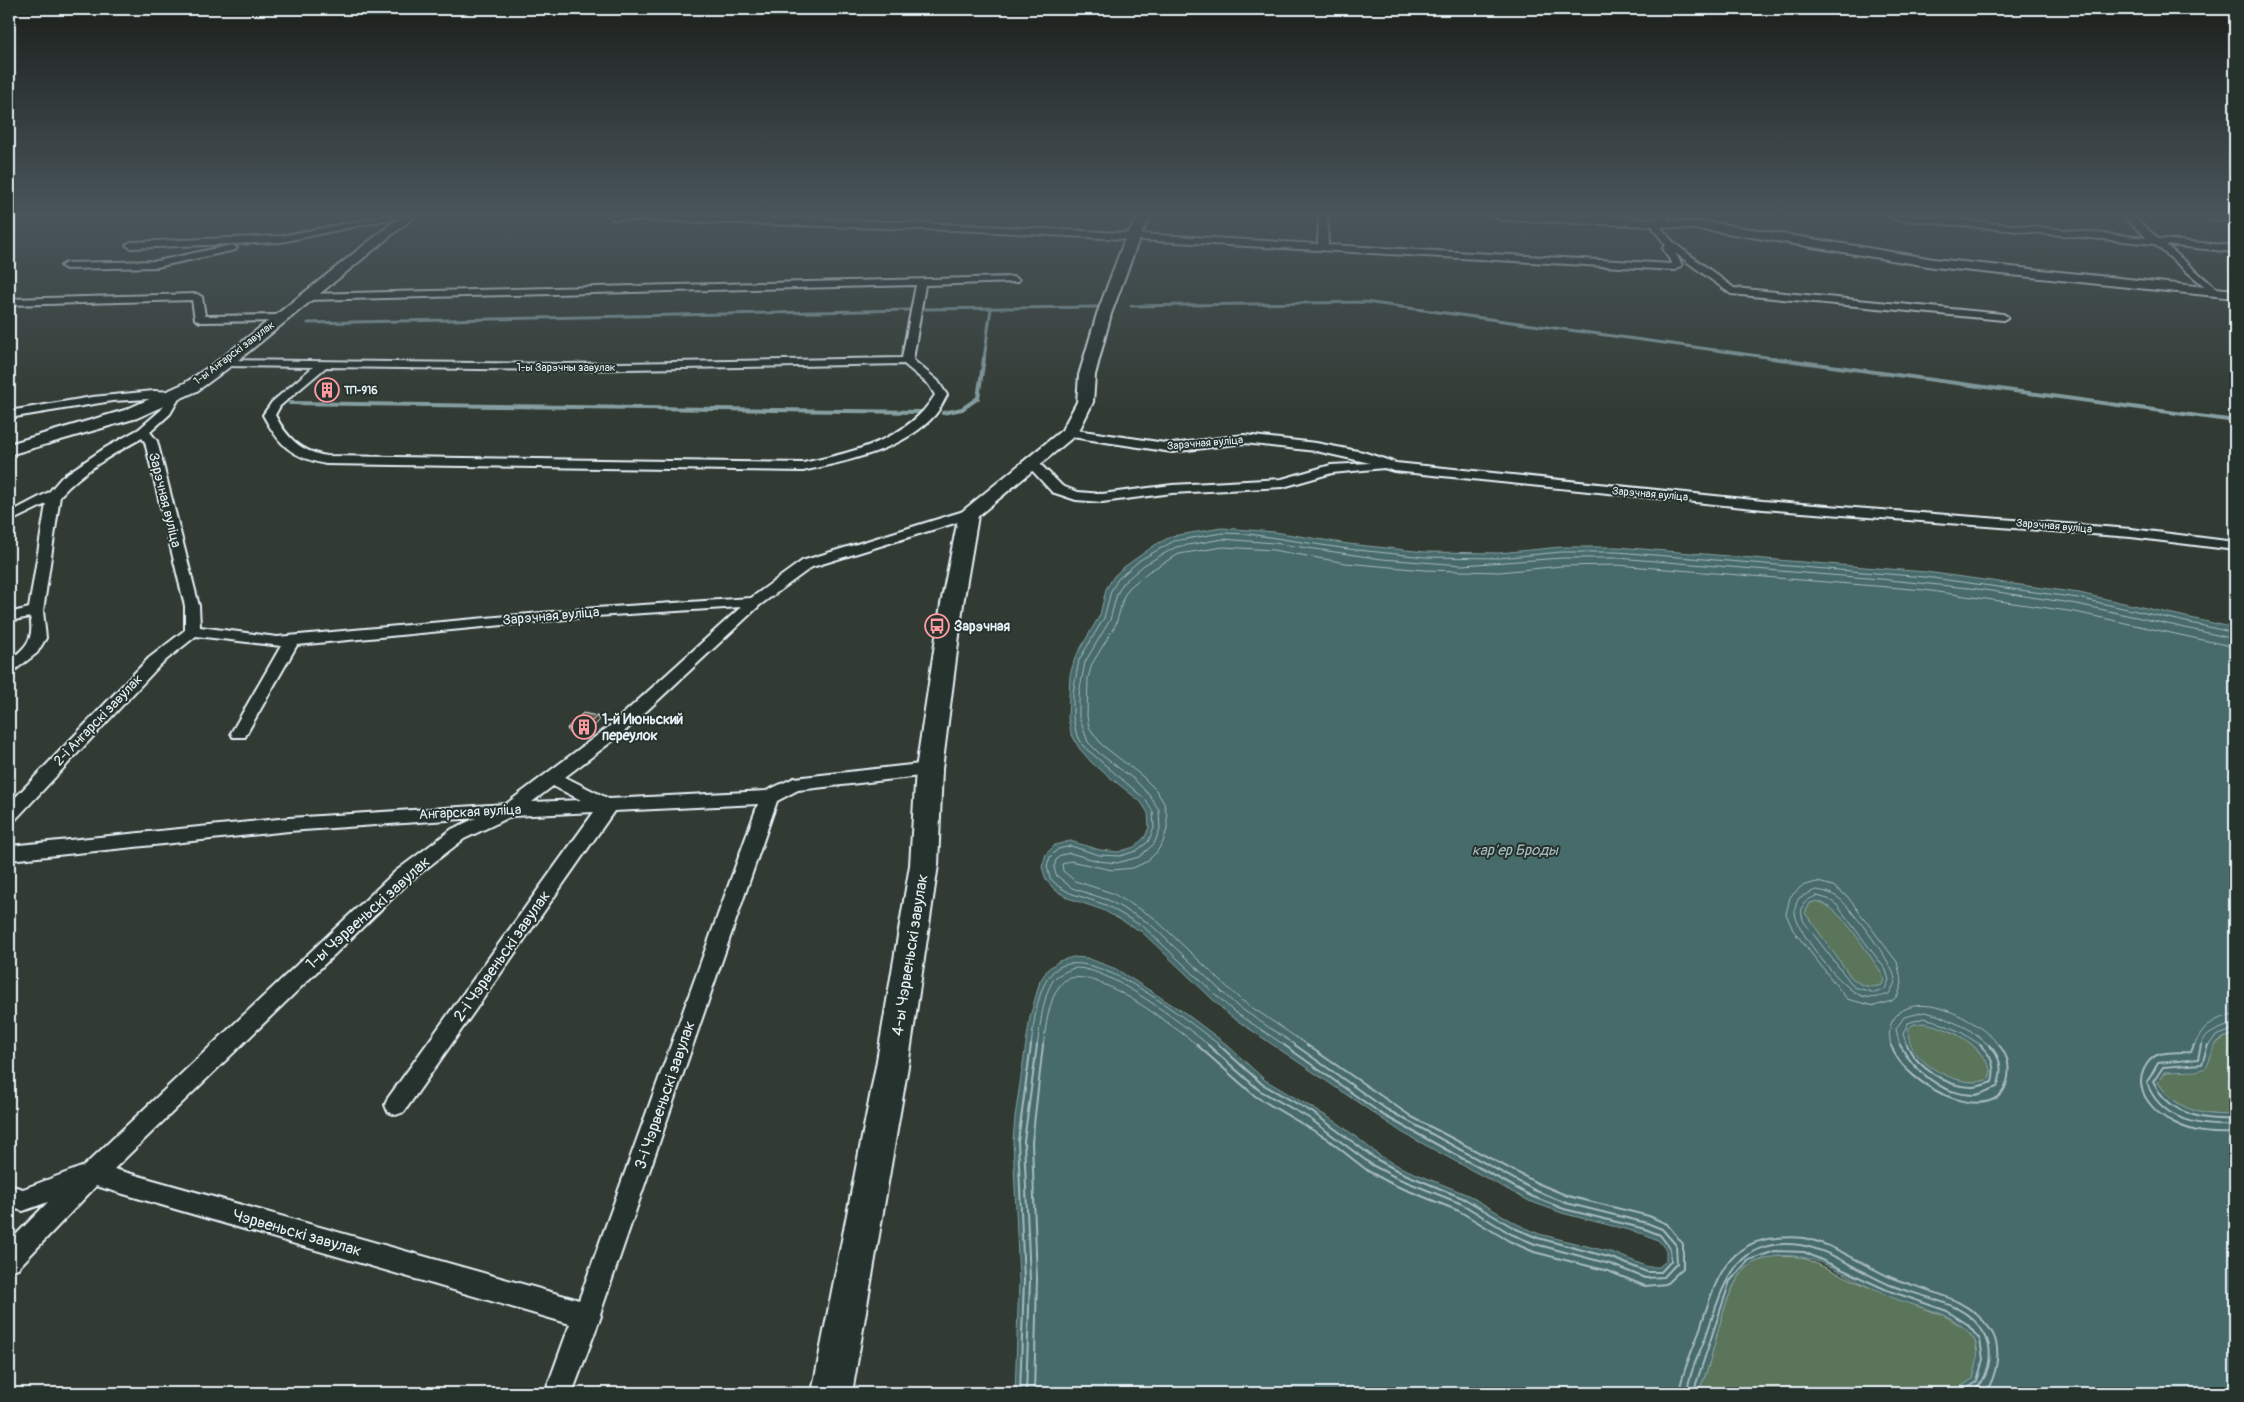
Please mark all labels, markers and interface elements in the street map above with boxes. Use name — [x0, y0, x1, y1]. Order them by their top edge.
street label: 1-ы Ангарскі завулак — [191, 318, 277, 388]
street label: 1-ы Зарэчны завулак — [517, 361, 616, 374]
building icon: ТП-916 — [314, 377, 340, 403]
place label: ТП-916 — [343, 384, 378, 397]
street label: Зарэчная вуліца — [1166, 433, 1244, 453]
street label: Зарэчная вуліца — [145, 451, 185, 549]
street label: Зарэчная вуліца — [1611, 484, 1689, 504]
street label: Зарэчная вуліца — [2015, 516, 2093, 536]
street label: Зарэчная вуліца — [502, 603, 600, 629]
bus stop icon: Зарэчная — [924, 613, 950, 639]
place label: Зарэчная — [954, 618, 1011, 635]
street label: 2-і Ангарскі завулак — [50, 671, 146, 769]
place label: 1-й Июньский переулок — [602, 711, 683, 744]
building icon: 1-й Июньский переулок — [571, 714, 597, 740]
street label: Ангарская вуліца — [418, 801, 522, 823]
water label: карʼер Броды — [1472, 841, 1559, 860]
street label: 1-ы Чэрвеньскі завулак — [302, 852, 434, 974]
street label: 4-ы Чэрвеньскі завулак — [887, 873, 933, 1037]
street label: 2-і Чэрвеньскі завулак — [449, 887, 555, 1025]
street label: 3-і Чэрвеньскі завулак — [630, 1018, 700, 1172]
street label: Чэрвеньскі завулак — [230, 1205, 364, 1261]

